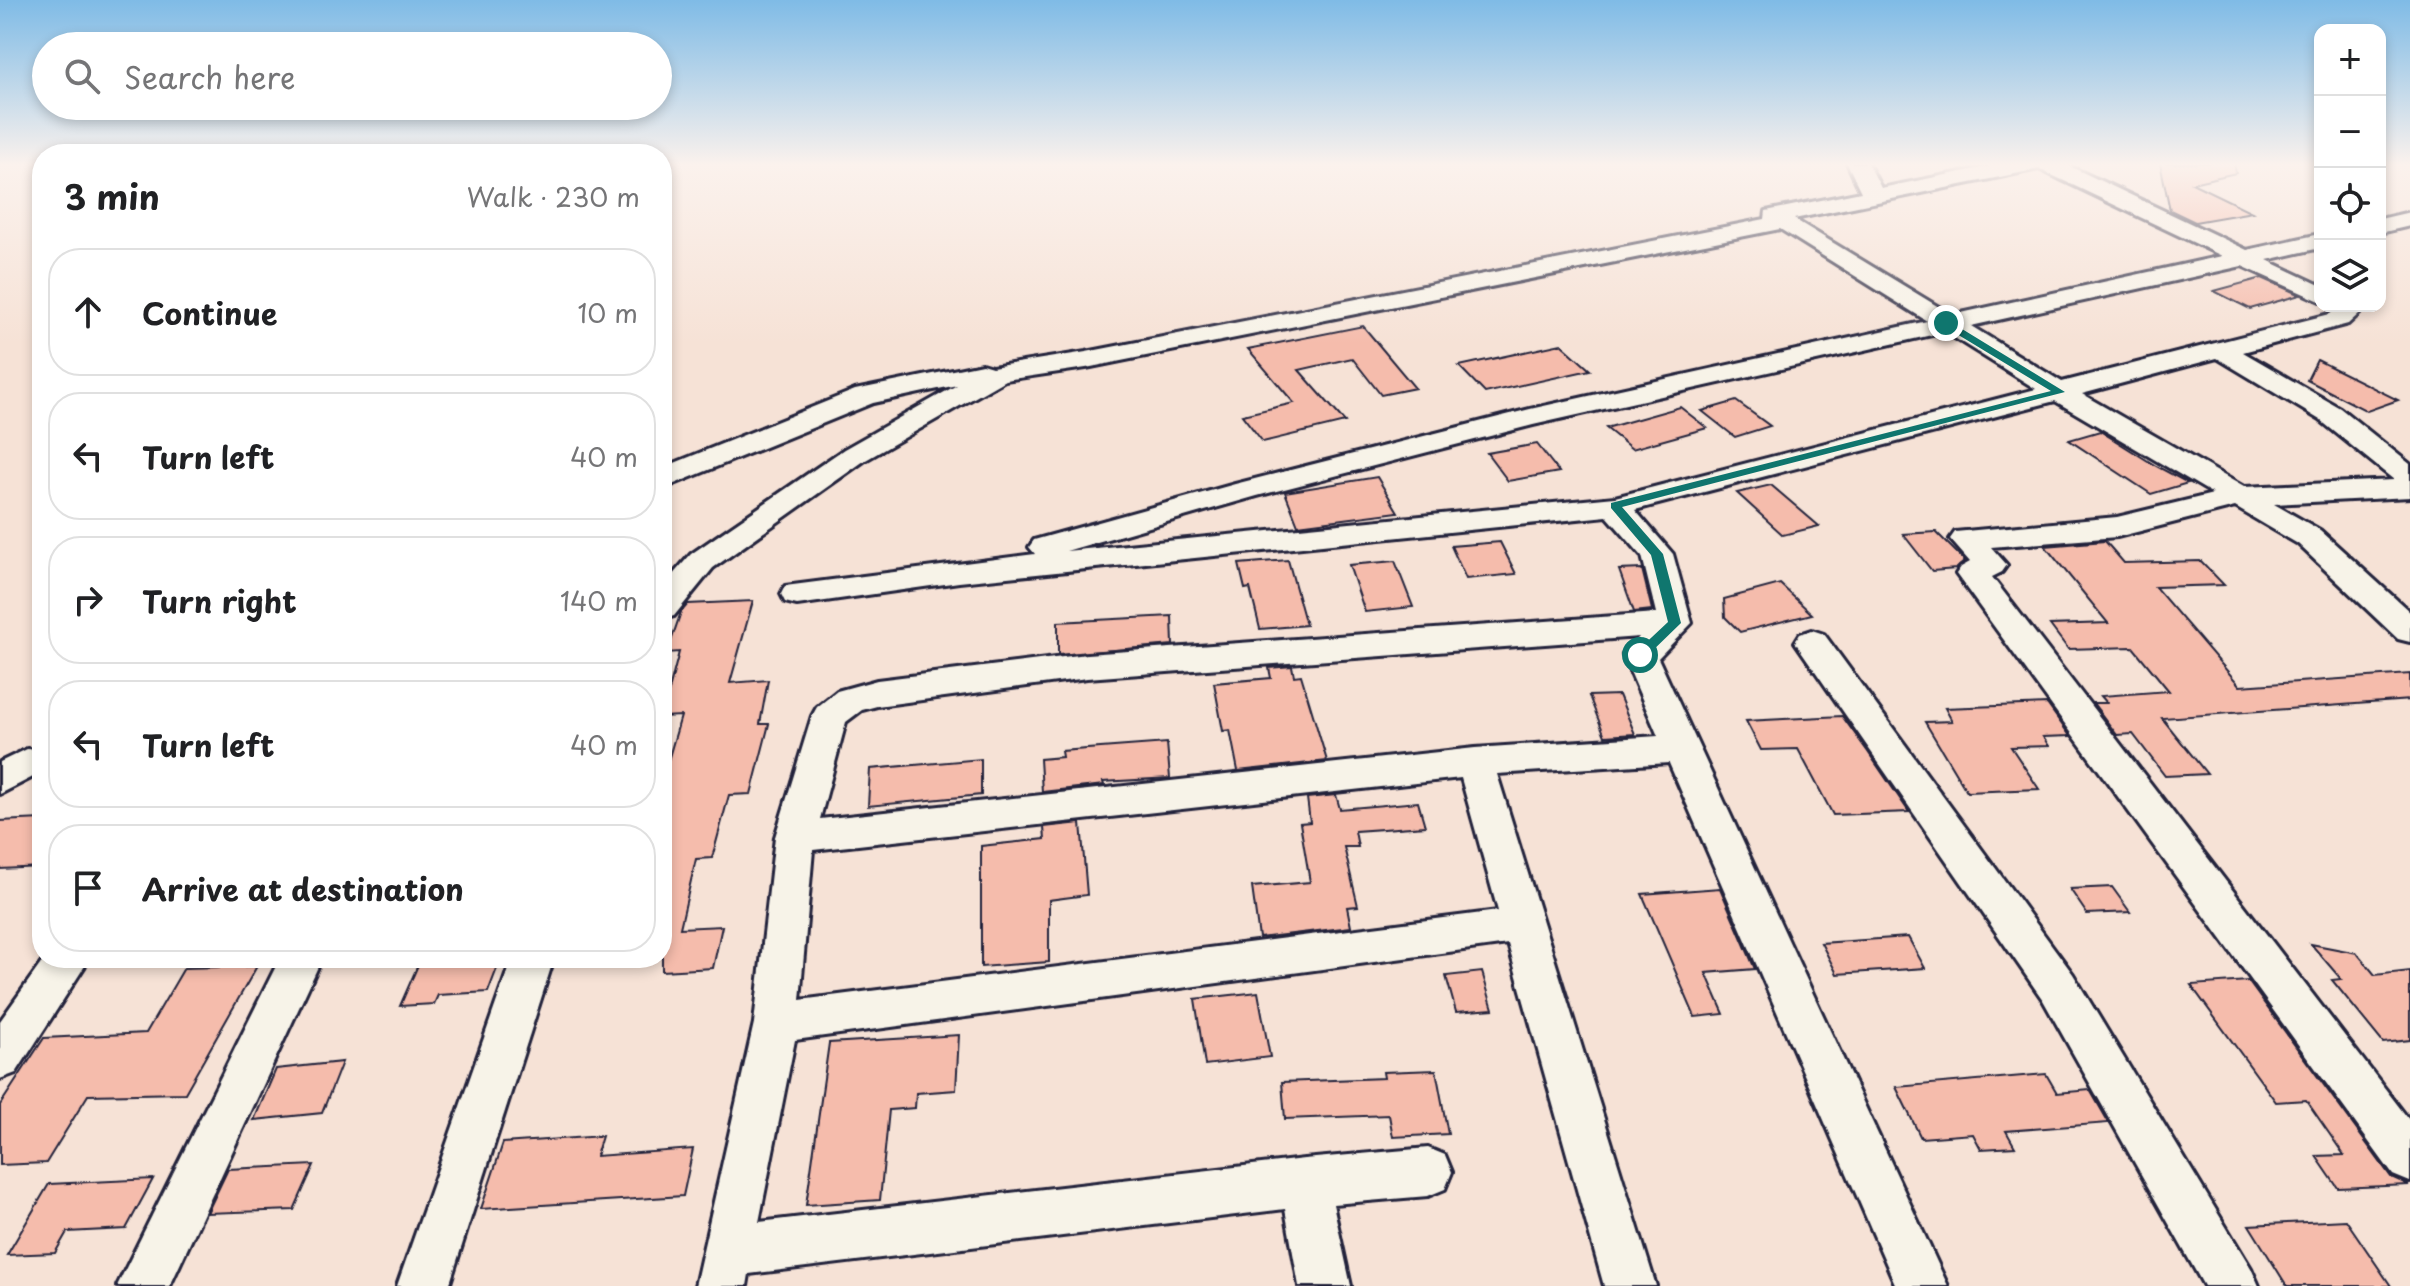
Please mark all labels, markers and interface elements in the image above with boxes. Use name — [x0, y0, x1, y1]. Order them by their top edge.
map controls — [2314, 24, 2386, 312]
button: + — [2314, 24, 2386, 96]
search box — [32, 32, 672, 120]
icon: search — [60, 54, 104, 98]
text: Search here — [124, 54, 296, 99]
button: − — [2314, 96, 2386, 168]
button: locate — [2314, 168, 2386, 240]
text: 3 min — [64, 170, 160, 222]
text: Walk · 230 m — [467, 177, 640, 216]
button: layers — [2314, 240, 2386, 312]
icon: ahead — [66, 290, 110, 334]
text: Continue — [142, 290, 277, 335]
text: 10 m — [577, 293, 638, 332]
route end — [1928, 305, 1964, 341]
icon: left — [66, 434, 110, 478]
text: Turn left — [142, 434, 274, 479]
text: 40 m — [570, 437, 638, 476]
icon: right — [66, 578, 110, 622]
text: Turn right — [142, 578, 297, 623]
text: 140 m — [560, 581, 638, 620]
route start — [1622, 637, 1658, 673]
icon: left — [66, 722, 110, 766]
text: Turn left — [142, 722, 274, 767]
text: 40 m — [570, 725, 638, 764]
icon: arrive — [66, 866, 110, 910]
text: Arrive at destination — [142, 866, 464, 911]

